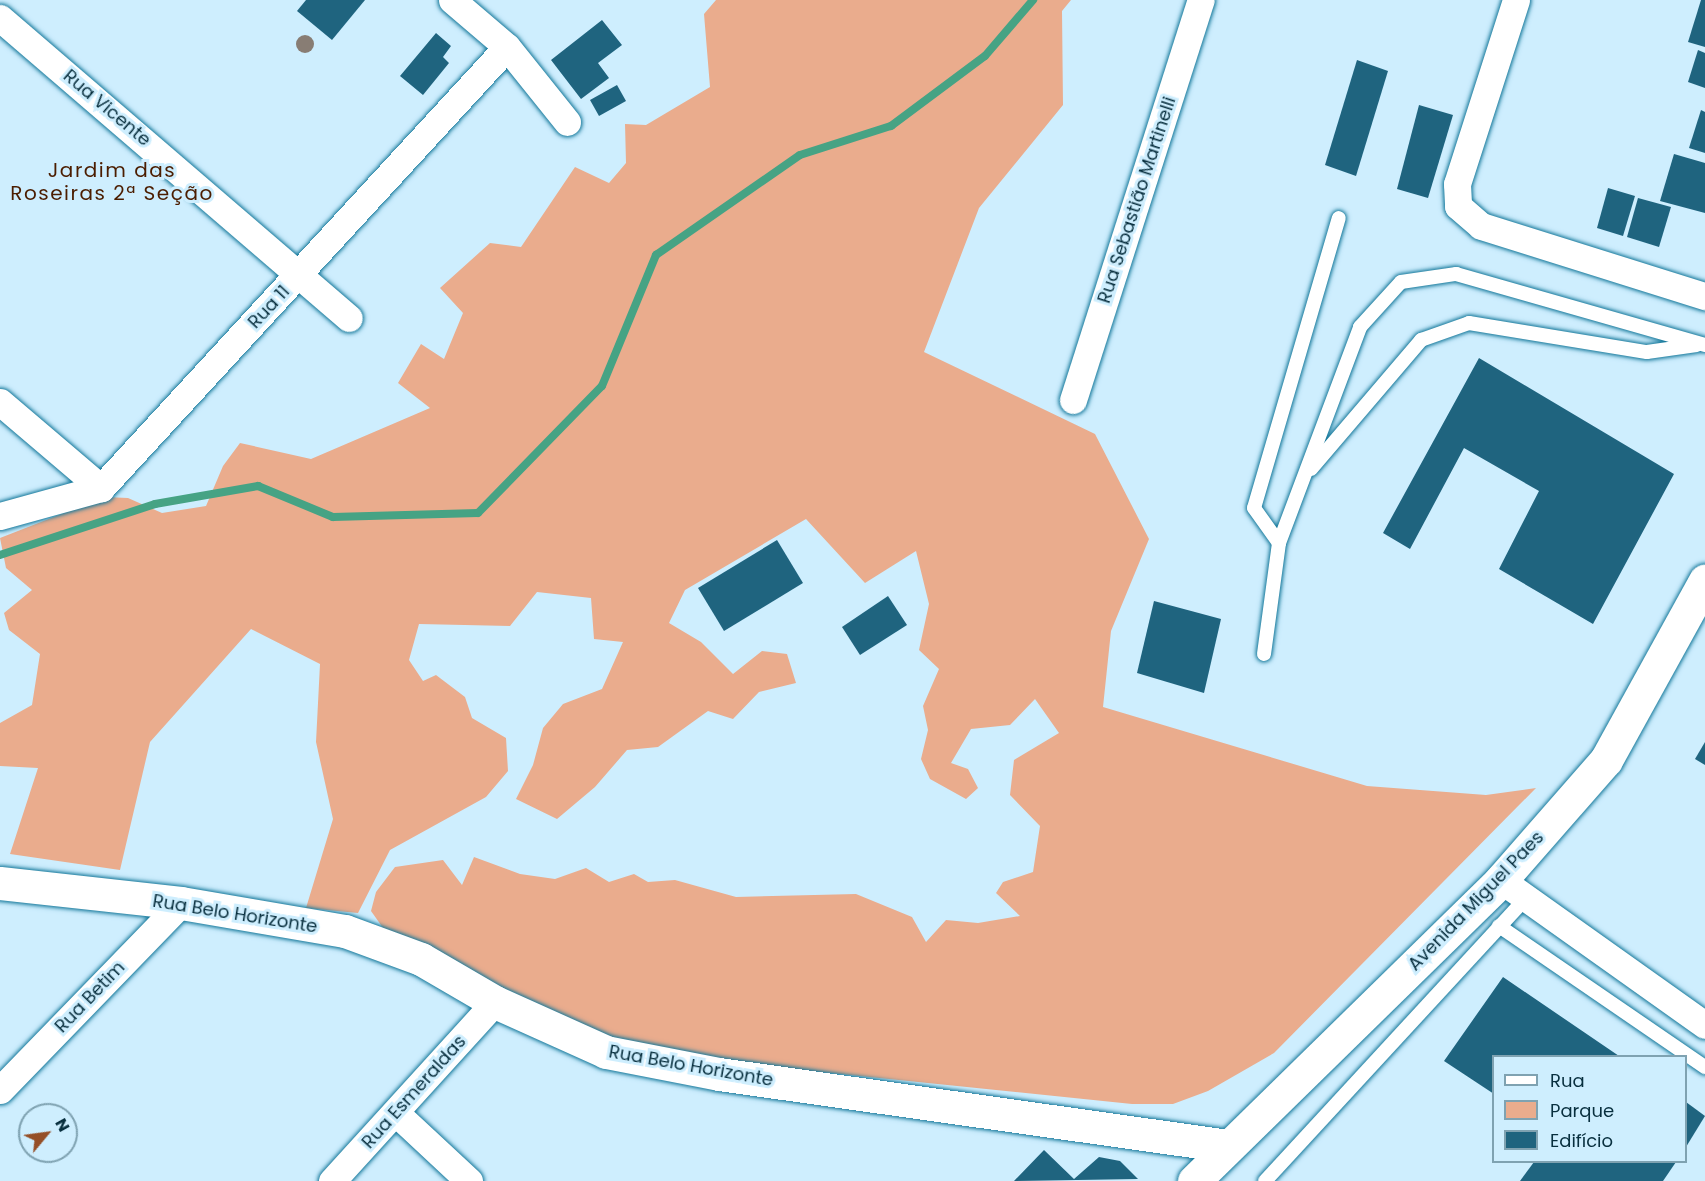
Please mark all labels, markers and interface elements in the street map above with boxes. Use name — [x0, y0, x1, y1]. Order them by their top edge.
street label: Rua Vicente — [59, 65, 155, 151]
street label: Rua Sebastião Martinelli — [1093, 94, 1181, 306]
district label: Jardim das Roseiras 2ª Seção — [23, 158, 201, 205]
street label: Rua 11 — [244, 281, 294, 333]
street label: Avenida Miguel Paes — [1404, 827, 1548, 975]
street label: Rua Belo Horizonte — [151, 890, 319, 938]
street label: Rua Betim — [51, 957, 129, 1037]
street label: Rua Esmeraldas — [358, 1031, 470, 1153]
street label: Rua Belo Horizonte — [607, 1041, 775, 1091]
legend — [1492, 1055, 1687, 1163]
text: Rua — [1550, 1068, 1585, 1093]
text: Parque — [1550, 1098, 1614, 1123]
north arrow — [18, 1103, 78, 1163]
text: N — [49, 1114, 75, 1136]
text: Edifício — [1550, 1128, 1613, 1153]

